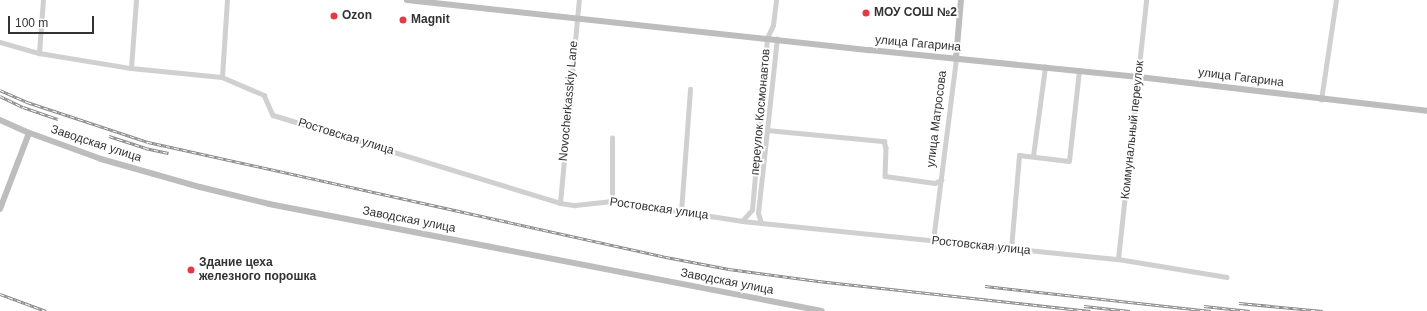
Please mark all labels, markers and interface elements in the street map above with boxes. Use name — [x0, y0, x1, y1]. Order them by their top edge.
place label: МОУ СОШ №2 — [874, 6, 957, 20]
scale bar — [10, 8, 96, 34]
marker: МОУ СОШ №2 — [861, 8, 871, 18]
place label: Ozon — [342, 9, 372, 23]
marker: Ozon — [329, 11, 339, 21]
place label: Magnit — [411, 13, 450, 27]
marker: Magnit — [398, 15, 408, 25]
text: 100 m — [15, 16, 48, 30]
street label: улица Гагарина — [874, 33, 962, 55]
street label: Novocherkasskiy Lane — [557, 40, 581, 162]
street label: переулок Космонавтов — [748, 48, 774, 176]
street label: Коммунальный переулок — [1119, 60, 1147, 200]
street label: улица Гагарина — [1197, 66, 1285, 90]
street label: улица Матросова — [924, 70, 950, 168]
street label: Ростовская улица — [296, 116, 396, 158]
street label: Заводская улица — [49, 123, 143, 165]
street label: Ростовская улица — [609, 195, 709, 223]
street label: Заводская улица — [361, 204, 457, 236]
street label: Ростовская улица — [931, 234, 1031, 258]
place label: Здание цеха железного порошка — [199, 256, 316, 284]
marker: Здание цеха железного порошка — [186, 265, 196, 275]
street label: Заводская улица — [679, 266, 775, 298]

